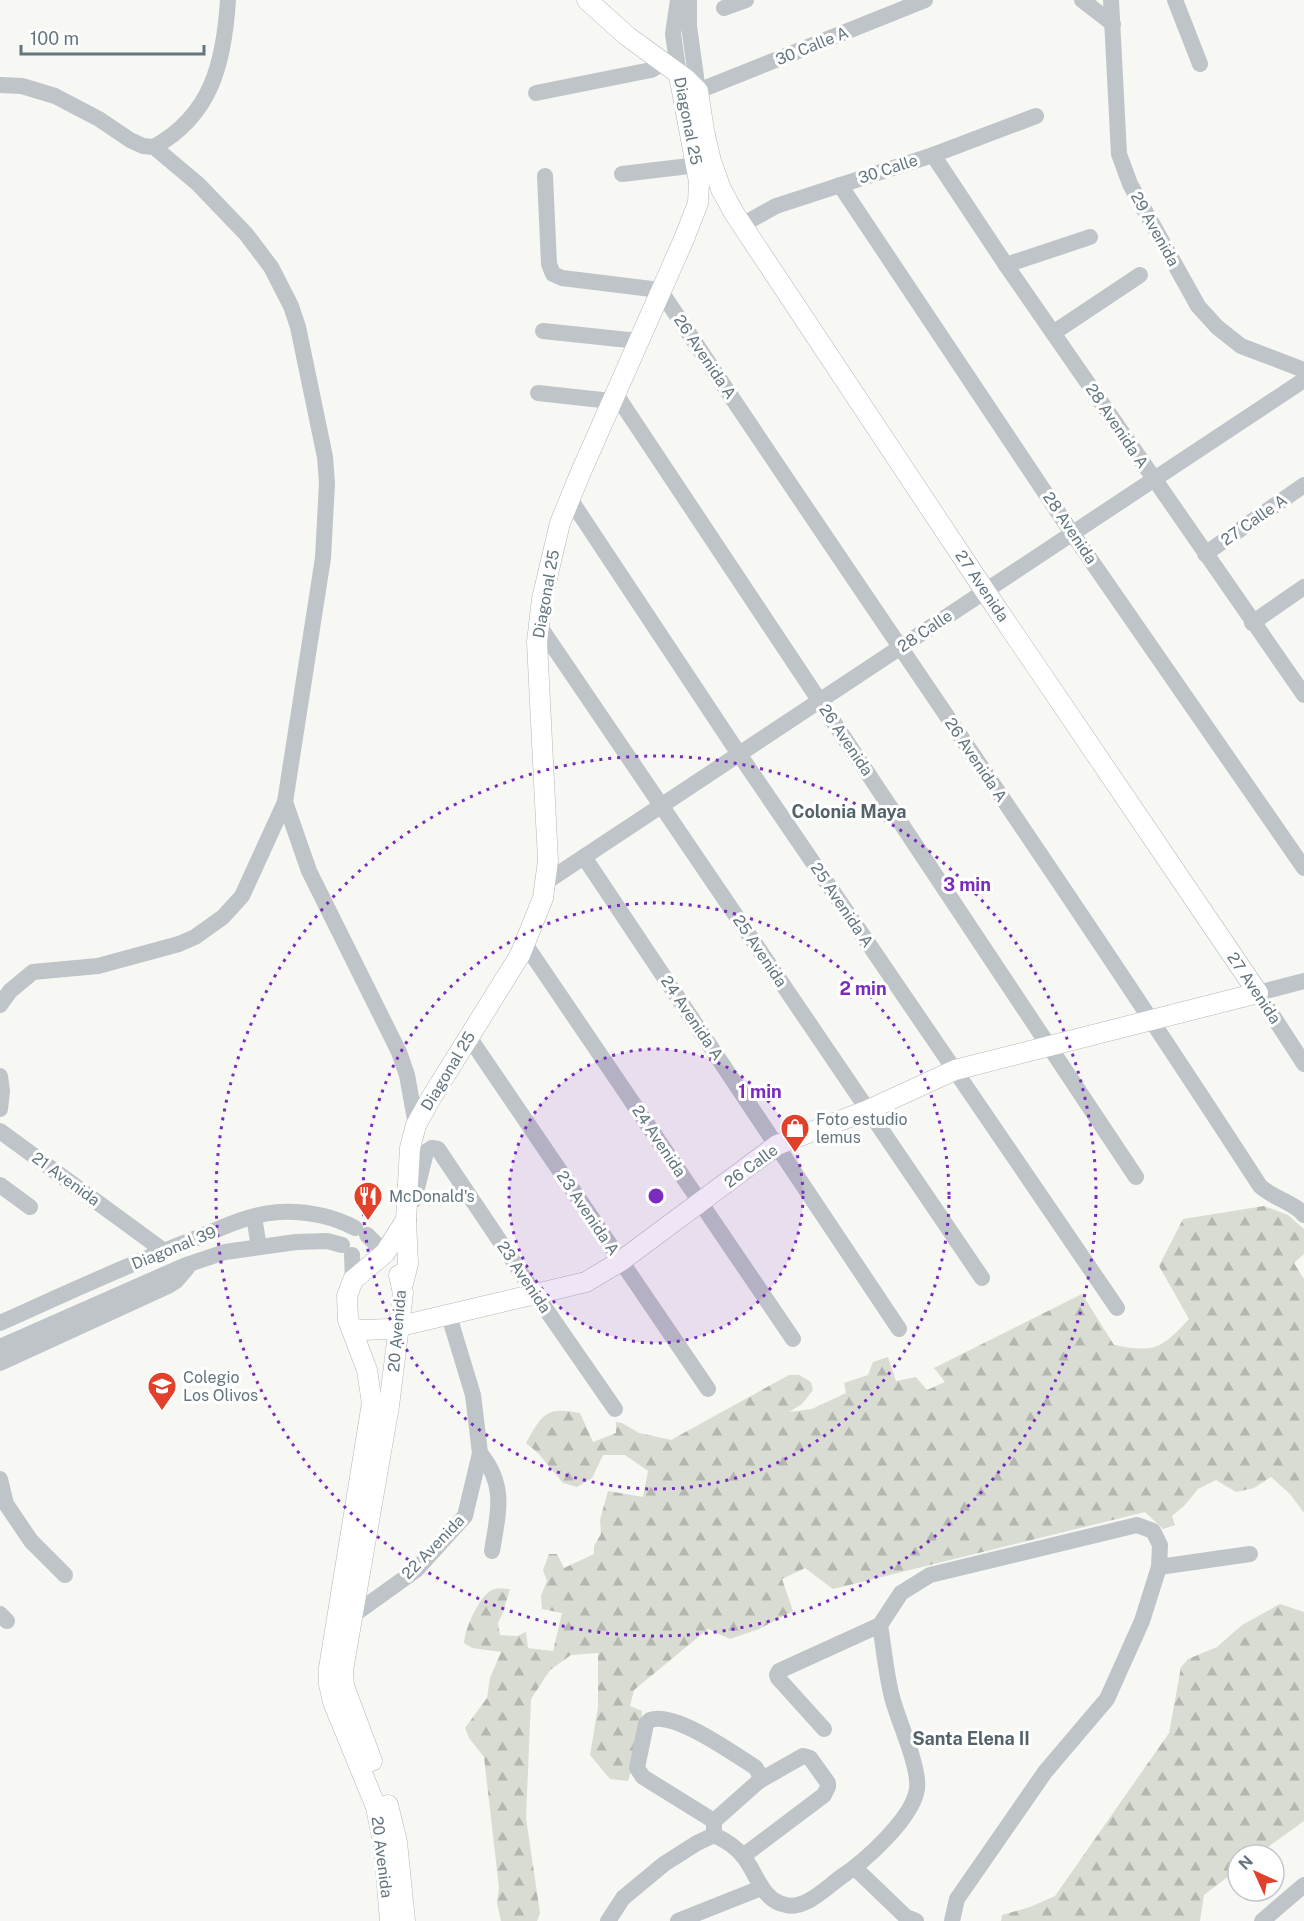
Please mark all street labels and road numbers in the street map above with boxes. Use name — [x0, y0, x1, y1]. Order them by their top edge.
street label: 30 Calle A — [773, 23, 851, 69]
street label: Diagonal 25 — [670, 75, 706, 167]
street label: 30 Calle — [856, 150, 920, 188]
street label: 29 Avenida — [1127, 188, 1183, 270]
street label: 26 Avenida A — [670, 311, 740, 403]
street label: 28 Avenida A — [1082, 380, 1152, 472]
street label: 28 Avenida — [1039, 488, 1101, 568]
street label: 27 Calle A — [1217, 490, 1291, 550]
street label: 27 Avenida — [951, 547, 1013, 625]
street label: Diagonal 25 — [529, 548, 563, 640]
street label: 28 Calle — [894, 606, 956, 656]
street label: 26 Avenida — [815, 701, 877, 779]
street label: 26 Avenida A — [941, 714, 1011, 806]
street label: 25 Avenida A — [807, 859, 877, 951]
street label: 25 Avenida — [729, 911, 791, 991]
street label: 27 Avenida — [1223, 949, 1285, 1027]
street label: 24 Avenida A — [657, 972, 727, 1064]
street label: Diagonal 25 — [417, 1028, 479, 1114]
street label: 24 Avenida — [628, 1102, 690, 1180]
street label: 26 Calle — [721, 1140, 781, 1192]
street label: 21 Avenida — [29, 1148, 103, 1210]
street label: 23 Avenida A — [553, 1167, 623, 1259]
street label: Diagonal 39 — [129, 1222, 219, 1274]
street label: 23 Avenida — [493, 1238, 555, 1316]
street label: 20 Avenida — [384, 1289, 410, 1373]
street label: 22 Avenida — [398, 1511, 468, 1583]
street label: 20 Avenida — [368, 1815, 396, 1899]

